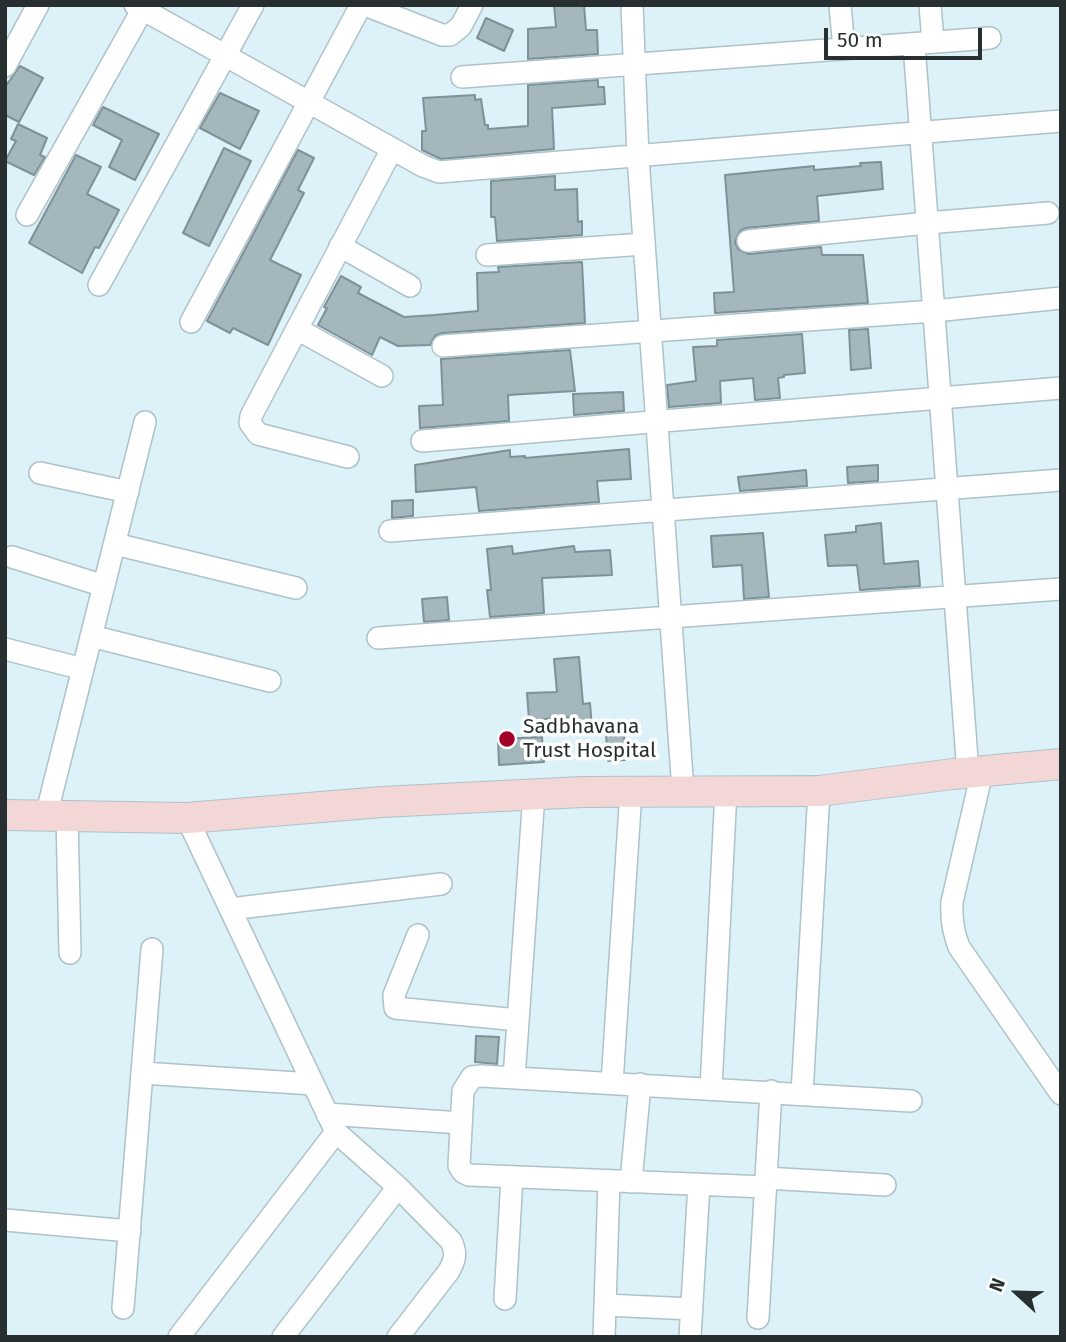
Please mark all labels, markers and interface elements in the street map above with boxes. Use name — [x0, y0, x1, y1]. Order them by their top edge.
scale bar — [828, 14, 986, 58]
text: 50 m — [837, 27, 883, 53]
place label: Sadbhavana Trust Hospital — [523, 714, 656, 764]
marker: Sadbhavana Trust Hospital — [497, 729, 517, 749]
north arrow — [982, 1258, 1052, 1328]
text: N — [984, 1275, 1010, 1295]

